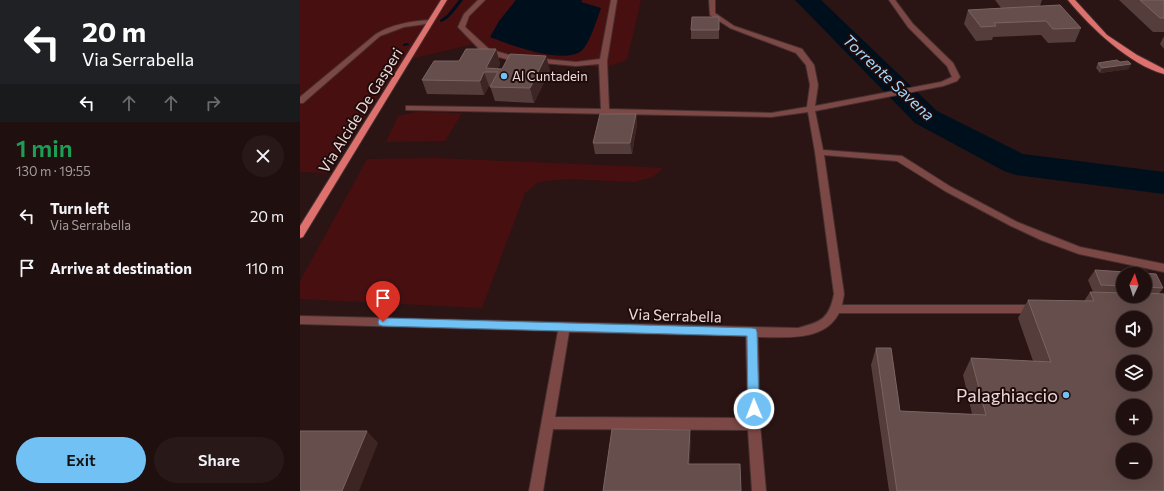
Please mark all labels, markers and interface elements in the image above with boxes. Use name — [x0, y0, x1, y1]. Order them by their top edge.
text: 20 m — [82, 14, 146, 48]
icon: left — [16, 16, 68, 68]
water label: Torrente Savena — [839, 30, 939, 124]
street label: Via Alcide De Gasperi — [314, 44, 406, 176]
text: Via Serrabella — [82, 48, 194, 70]
place label: Al Cuntadein — [512, 68, 588, 84]
marker: Al Cuntadein — [499, 71, 509, 81]
icon: left — [76, 92, 98, 114]
icon: ahead — [118, 92, 140, 114]
icon: ahead — [160, 92, 182, 114]
icon: right — [202, 92, 224, 114]
text: 1 min — [16, 133, 73, 162]
button: close — [242, 135, 284, 177]
text: 130 m · 19:55 — [16, 163, 91, 179]
text: Turn left — [50, 199, 109, 217]
icon: left — [16, 205, 38, 227]
text: 20 m — [250, 207, 284, 225]
text: Via Serrabella — [50, 217, 131, 233]
icon: arrive — [16, 257, 38, 279]
text: Arrive at destination — [50, 259, 192, 277]
text: 110 m — [245, 259, 284, 277]
north arrow — [1116, 267, 1152, 303]
map controls — [1116, 267, 1152, 479]
pin — [366, 281, 400, 322]
icon: arrive — [372, 287, 394, 309]
street label: Via Serrabella — [628, 304, 722, 326]
button: sound — [1116, 311, 1152, 347]
button: layers — [1116, 355, 1152, 391]
place label: Palaghiaccio — [956, 384, 1058, 406]
position arrow — [733, 388, 775, 430]
marker: Palaghiaccio — [1061, 390, 1071, 400]
button: + — [1116, 399, 1152, 435]
button: Exit — [16, 437, 146, 483]
button: Share — [154, 437, 284, 483]
button: − — [1116, 443, 1152, 479]

